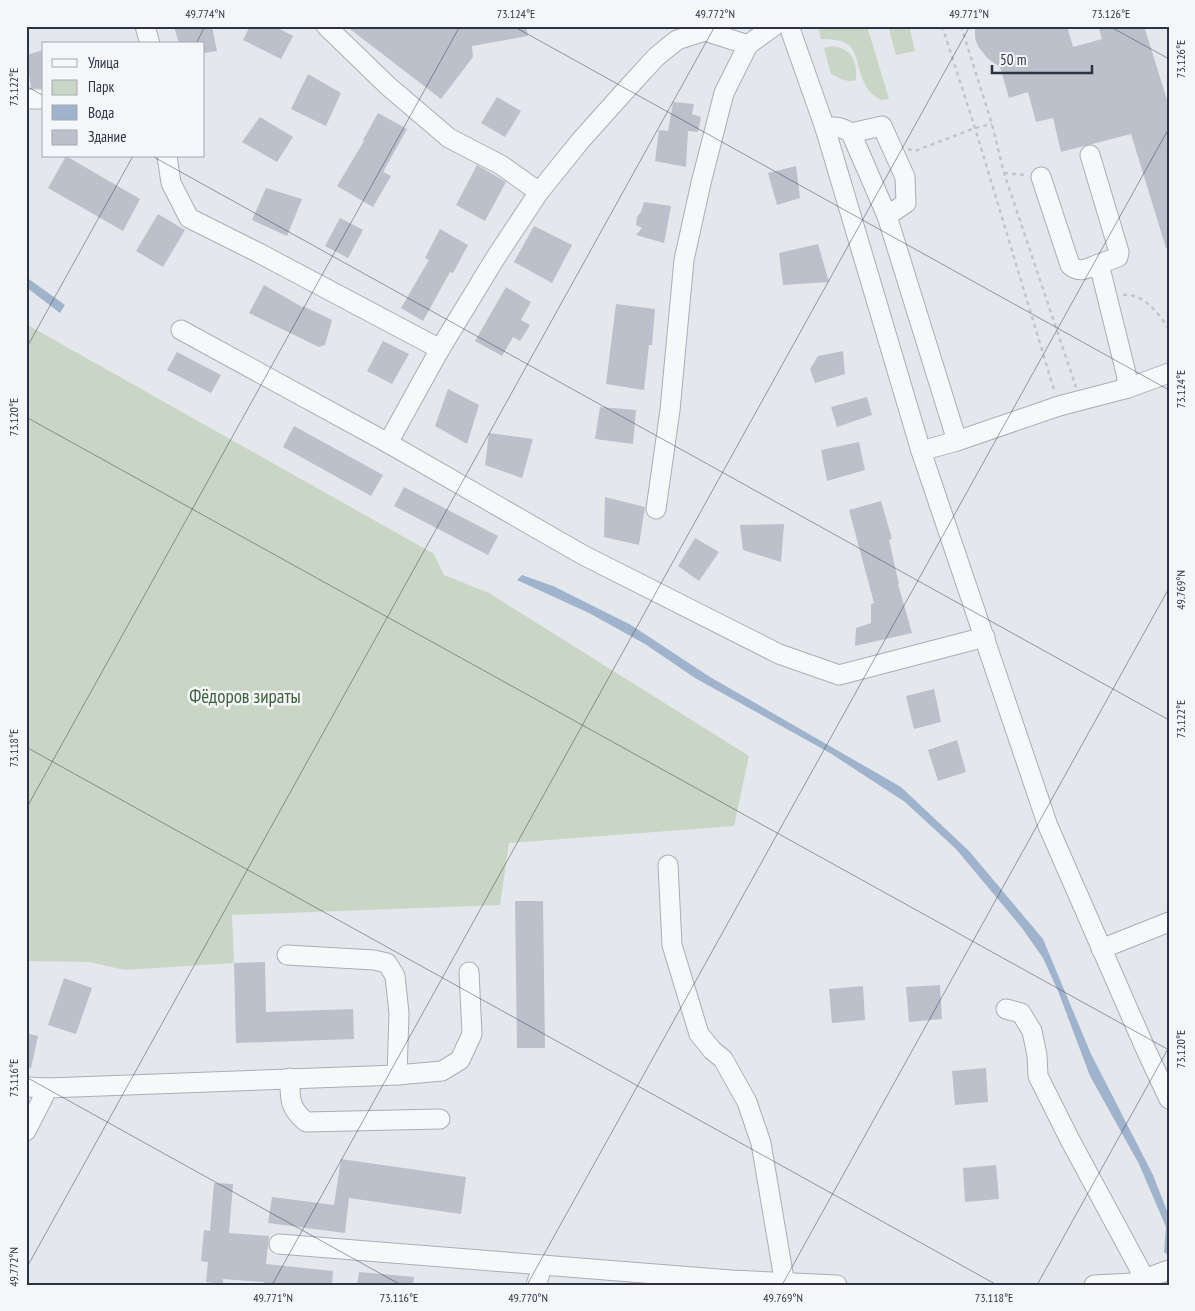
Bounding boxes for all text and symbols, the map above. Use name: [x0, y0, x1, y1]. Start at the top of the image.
text: 49.774°N: [185, 6, 225, 21]
text: 73.124°E: [497, 6, 535, 21]
text: 49.772°N: [695, 6, 735, 21]
text: 49.771°N: [949, 6, 989, 21]
text: 73.126°E: [1092, 6, 1130, 21]
text: 73.126°E: [1173, 40, 1188, 78]
legend: [42, 42, 205, 158]
scale bar: [992, 42, 1092, 74]
text: 50 m: [1000, 50, 1026, 69]
text: Улица: [88, 53, 119, 72]
text: 73.122°E: [6, 68, 21, 106]
text: Парк: [88, 77, 114, 96]
text: Вода: [88, 103, 114, 122]
text: Здание: [88, 127, 126, 146]
text: 73.124°E: [1173, 370, 1188, 408]
text: 73.120°E: [6, 398, 21, 436]
text: 49.769°N: [1173, 570, 1188, 610]
park label: Фёдоров зираты: [189, 684, 301, 708]
text: 73.122°E: [1173, 700, 1188, 738]
text: 73.118°E: [6, 729, 21, 767]
text: 73.120°E: [1173, 1030, 1188, 1068]
text: 73.116°E: [6, 1059, 21, 1097]
text: 49.772°N: [6, 1247, 21, 1287]
text: 49.771°N: [253, 1290, 293, 1305]
text: 73.116°E: [380, 1290, 418, 1305]
text: 49.770°N: [508, 1290, 548, 1305]
text: 49.769°N: [763, 1290, 803, 1305]
text: 73.118°E: [975, 1290, 1013, 1305]

